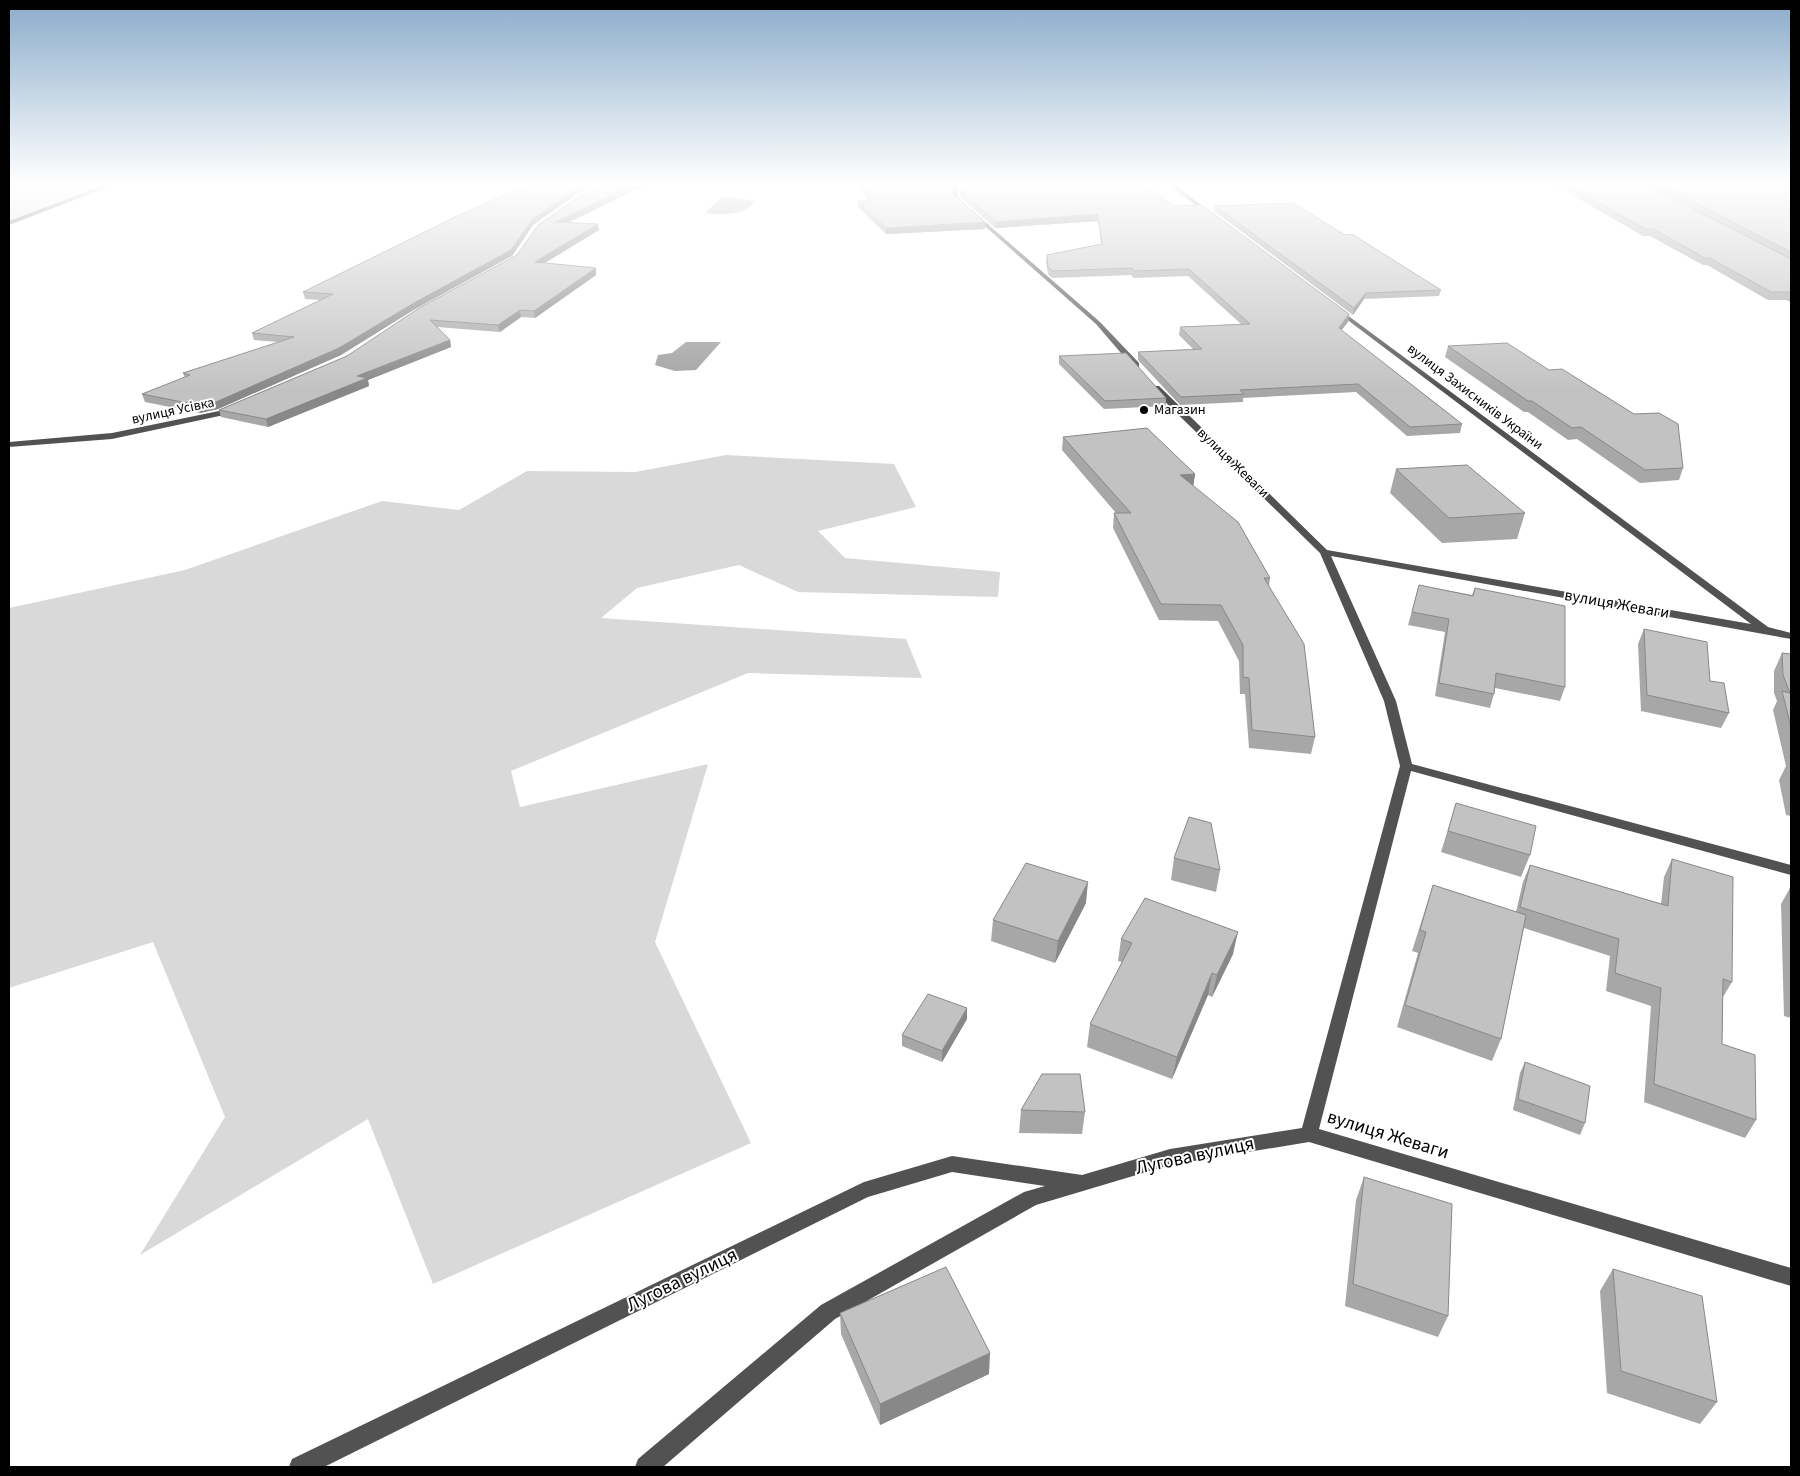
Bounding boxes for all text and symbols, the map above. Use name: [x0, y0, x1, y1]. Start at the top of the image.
street label: вулиця Захисників України: [1403, 339, 1547, 455]
street label: вулиця Усівка: [130, 392, 216, 430]
place label: Магазин: [1154, 400, 1206, 420]
marker: Магазин: [1138, 404, 1150, 416]
street label: вулиця Жеваги: [1193, 424, 1273, 502]
street label: вулиця Жеваги: [1563, 584, 1671, 624]
street label: вулиця Жеваги: [1324, 1104, 1452, 1166]
street label: Лугова вулиця: [1133, 1130, 1257, 1182]
street label: Лугова вулиця: [622, 1241, 742, 1319]

